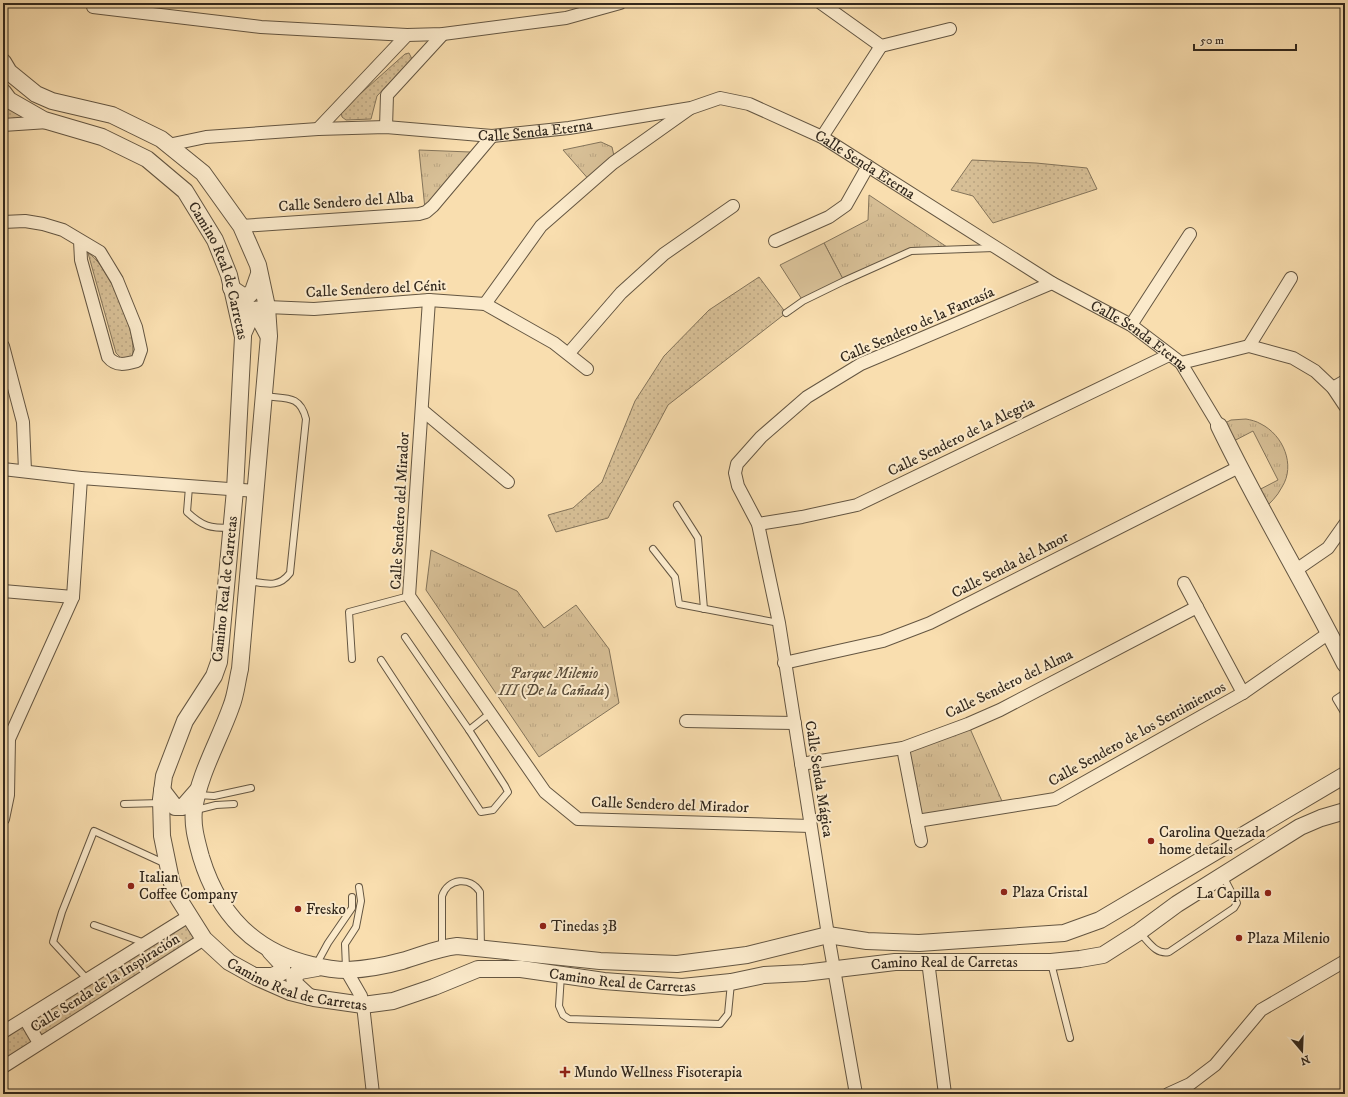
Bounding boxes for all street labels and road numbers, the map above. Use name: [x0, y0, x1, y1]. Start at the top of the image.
street label: Calle Senda Eterna: [477, 115, 595, 146]
street label: Calle Senda Eterna: [812, 126, 919, 204]
street label: Calle Sendero del Alba: [278, 188, 415, 216]
street label: Camino Real de Carretas: [184, 198, 253, 341]
street label: Calle Sendero del Cénit: [305, 276, 447, 302]
street label: Calle Sendero de la Fantasía: [837, 282, 998, 368]
street label: Calle Senda Eterna: [1087, 296, 1194, 375]
street label: Calle Sendero de la Alegria: [885, 393, 1038, 481]
street label: Calle Sendero del Mirador: [386, 431, 414, 590]
street label: Camino Real de Carretas: [208, 515, 242, 663]
street label: Calle Senda del Amor: [948, 527, 1072, 603]
street label: Calle Sendero del Alma: [942, 645, 1076, 723]
street label: Calle Sendero de los Sentimientos: [1045, 677, 1229, 791]
street label: Calle Senda Mágica: [800, 719, 838, 839]
street label: Calle Sendero del Mirador: [591, 793, 750, 817]
street label: Calle Senda de la Inspiración: [27, 929, 183, 1037]
street label: Camino Real de Carretas: [870, 952, 1018, 974]
street label: Camino Real de Carretas: [223, 953, 368, 1015]
street label: Camino Real de Carretas: [548, 964, 696, 997]

